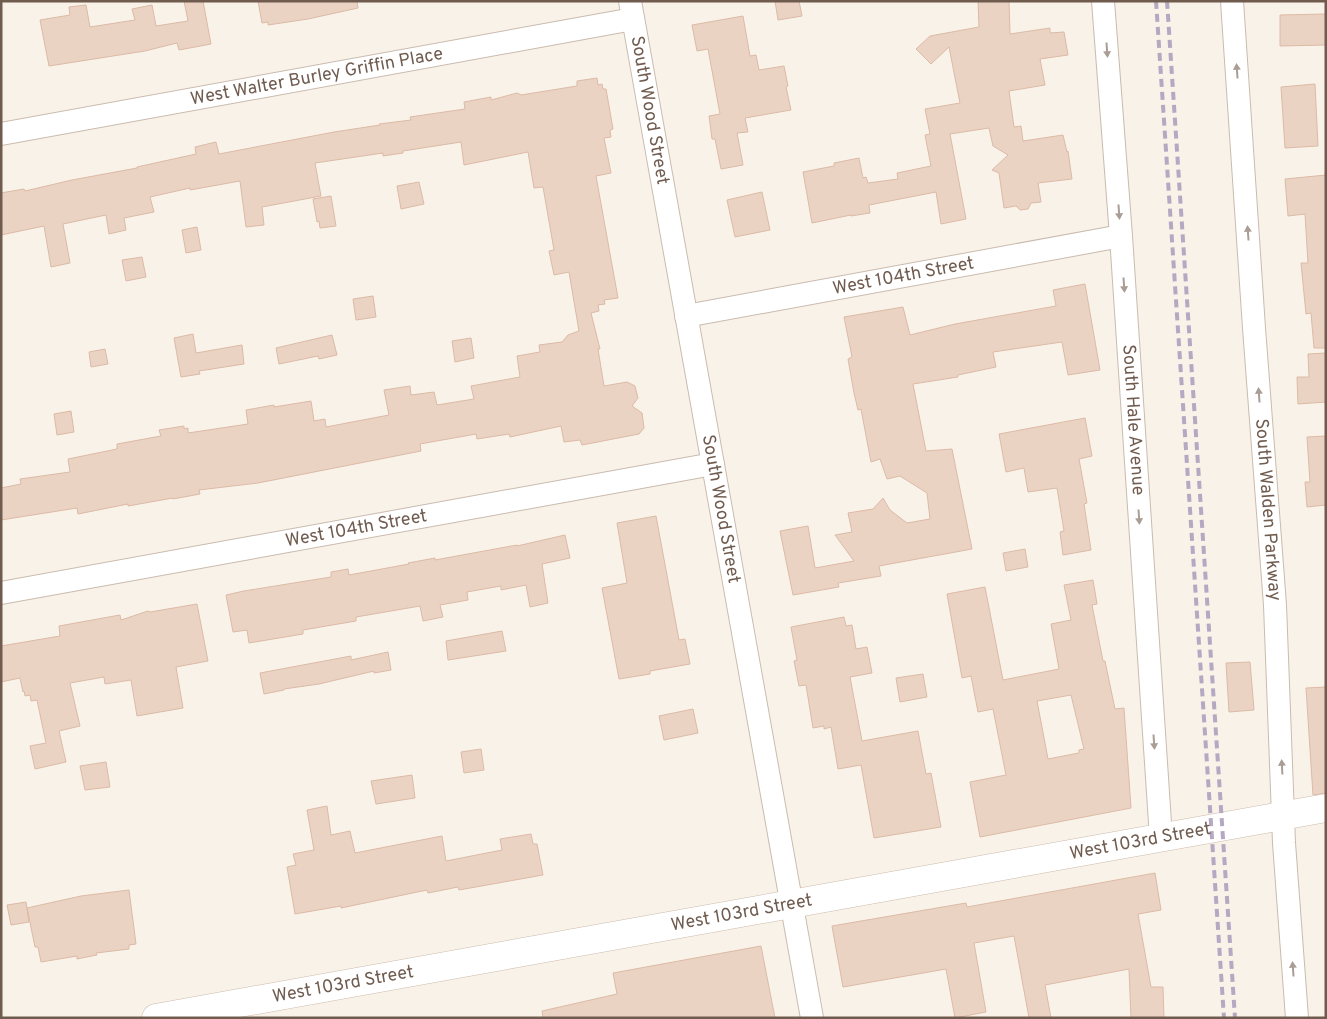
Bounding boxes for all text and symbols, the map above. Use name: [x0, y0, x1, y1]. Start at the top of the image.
street label: South Wood Street: [625, 34, 674, 186]
street label: West Walter Burley Griffin Place: [189, 42, 445, 111]
one-way arrow: [1103, 42, 1111, 58]
one-way arrow: [1233, 63, 1241, 79]
one-way arrow: [1115, 204, 1123, 220]
one-way arrow: [1243, 225, 1251, 241]
street label: West 104th Street: [831, 252, 976, 300]
one-way arrow: [1121, 277, 1129, 293]
street label: South Hale Avenue: [1117, 344, 1150, 496]
one-way arrow: [1255, 387, 1263, 403]
street label: South Walden Parkway: [1249, 418, 1286, 602]
street label: South Wood Street: [696, 433, 745, 585]
street label: West 104th Street: [284, 505, 429, 553]
one-way arrow: [1136, 509, 1144, 525]
one-way arrow: [1151, 734, 1159, 750]
one-way arrow: [1278, 759, 1286, 775]
street label: West 103rd Street: [1068, 817, 1213, 865]
street label: West 103rd Street: [669, 889, 814, 937]
street label: West 103rd Street: [270, 960, 416, 1008]
one-way arrow: [1289, 961, 1297, 977]

